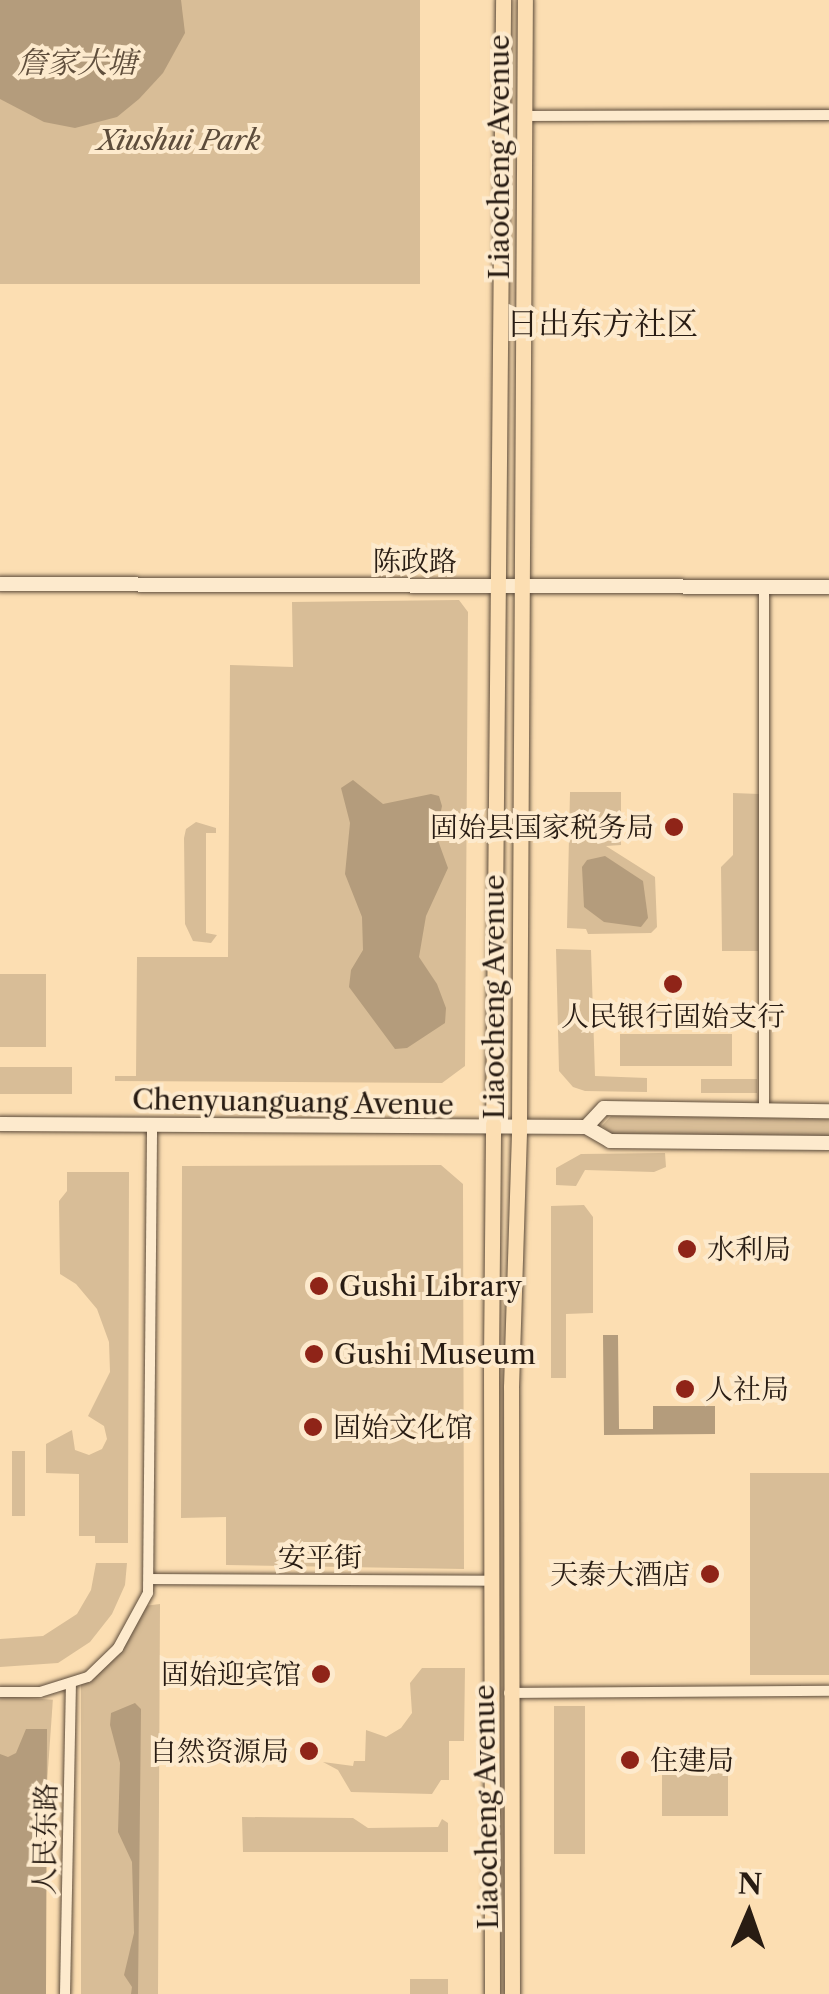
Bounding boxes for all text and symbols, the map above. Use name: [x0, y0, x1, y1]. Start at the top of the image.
street label: Liaocheng Avenue: [482, 34, 516, 280]
water label: 詹家大塘: [17, 45, 137, 81]
park label: Xiushui Park: [97, 123, 261, 157]
district label: 日出东方社区: [506, 305, 698, 343]
street label: 陈政路: [373, 544, 457, 578]
place label: 固始县国家税务局: [430, 810, 654, 844]
marker: 固始县国家税务局: [663, 816, 685, 838]
street label: Liaocheng Avenue: [477, 874, 511, 1120]
marker: 人民银行固始支行: [662, 973, 684, 995]
place label: 人民银行固始支行: [561, 999, 785, 1033]
street label: Chenyuanguang Avenue: [131, 1082, 455, 1122]
place label: 水利局: [707, 1232, 791, 1266]
marker: 水利局: [676, 1238, 698, 1260]
place label: Gushi Library: [339, 1269, 522, 1303]
marker: Gushi Library: [308, 1275, 330, 1297]
place label: Gushi Museum: [334, 1337, 536, 1371]
marker: Gushi Museum: [303, 1343, 325, 1365]
place label: 人社局: [705, 1372, 789, 1406]
marker: 人社局: [674, 1378, 696, 1400]
place label: 固始文化馆: [333, 1410, 473, 1444]
marker: 固始文化馆: [302, 1416, 324, 1438]
street label: 安平街: [278, 1540, 362, 1574]
place label: 天泰大酒店: [550, 1557, 690, 1591]
marker: 天泰大酒店: [699, 1563, 721, 1585]
place label: 固始迎宾馆: [161, 1657, 301, 1691]
marker: 固始迎宾馆: [310, 1663, 332, 1685]
street label: Liaocheng Avenue: [467, 1684, 505, 1930]
place label: 自然资源局: [149, 1734, 289, 1768]
marker: 自然资源局: [298, 1740, 320, 1762]
place label: 住建局: [650, 1743, 734, 1777]
marker: 住建局: [619, 1749, 641, 1771]
street label: 人民东路: [27, 1783, 63, 1895]
north arrow: [699, 1864, 799, 1964]
text: N: [737, 1867, 763, 1901]

